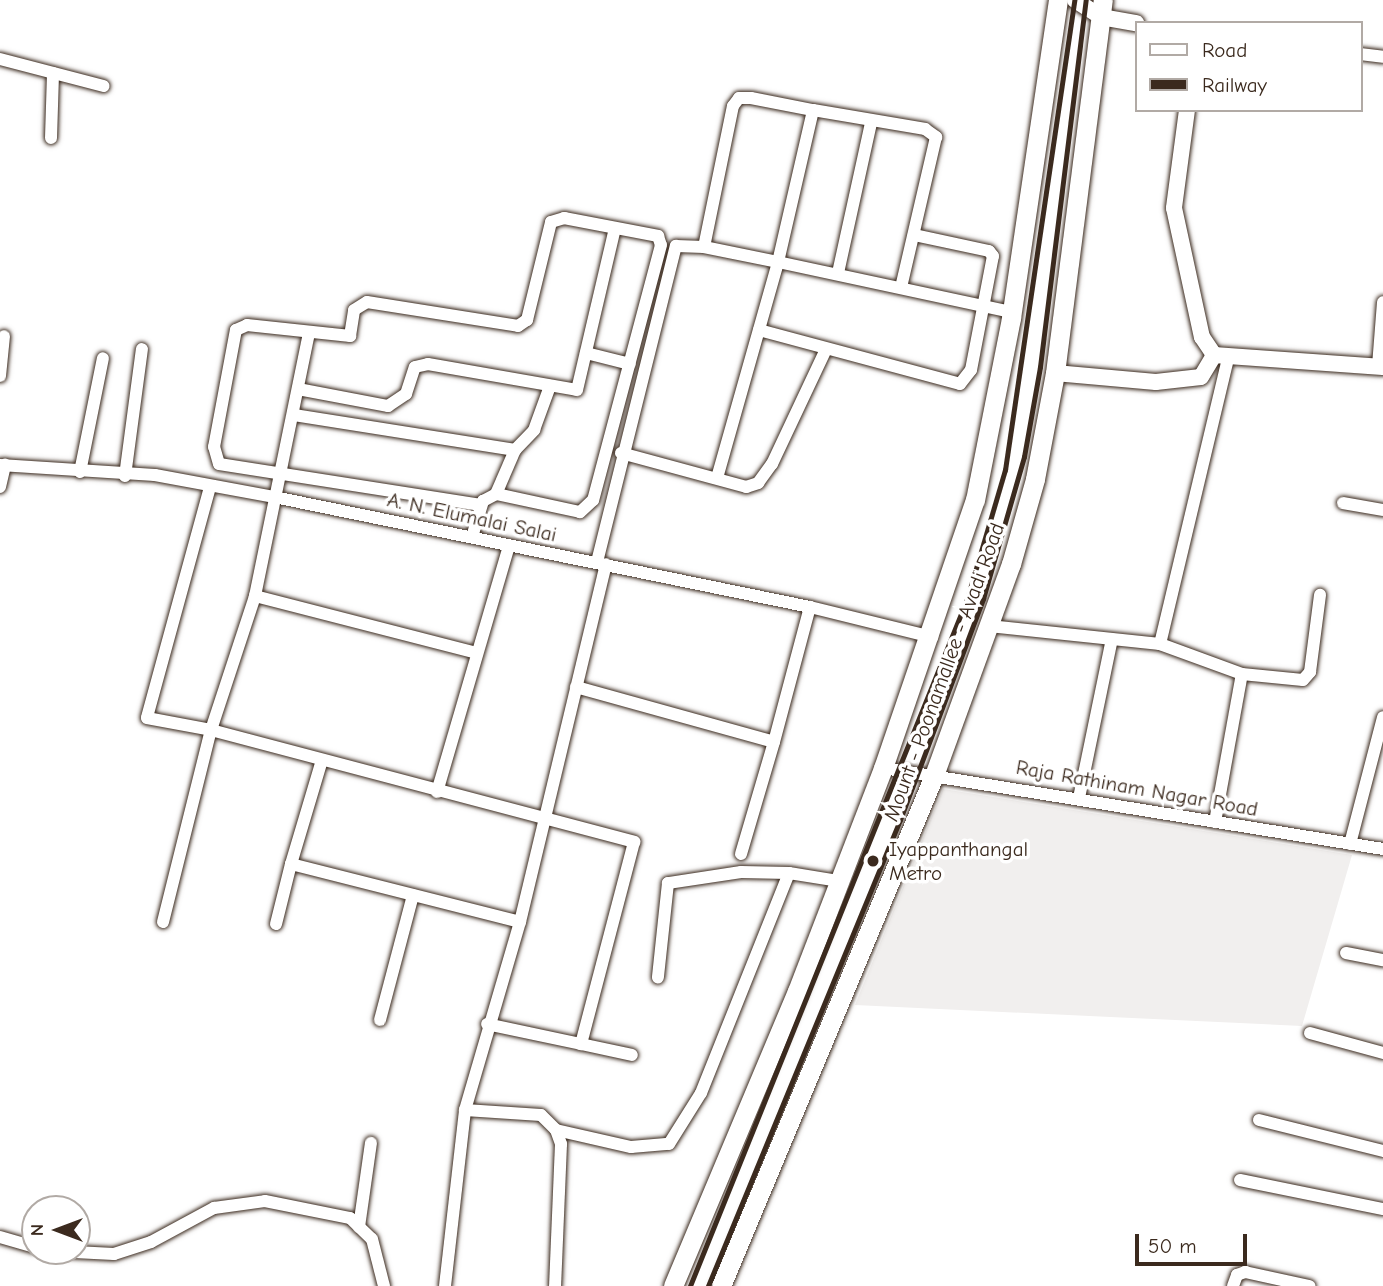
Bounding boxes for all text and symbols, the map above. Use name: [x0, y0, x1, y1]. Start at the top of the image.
legend: [1134, 21, 1362, 112]
text: Road: [1202, 38, 1247, 62]
text: Railway: [1202, 73, 1267, 97]
street label: A. N. Elumalai Salai: [385, 487, 559, 547]
street label: Mount - Poonamallee - Avadi Road: [878, 519, 1010, 825]
street label: Raja Rathinam Nagar Road: [1014, 754, 1260, 822]
place label: Iyappanthangal Metro: [889, 836, 1028, 886]
marker: Iyappanthangal Metro: [863, 851, 883, 871]
north arrow: [21, 1195, 91, 1265]
scale bar: [1138, 1220, 1250, 1264]
text: N: [26, 1224, 48, 1236]
text: 50 m: [1148, 1234, 1197, 1258]

